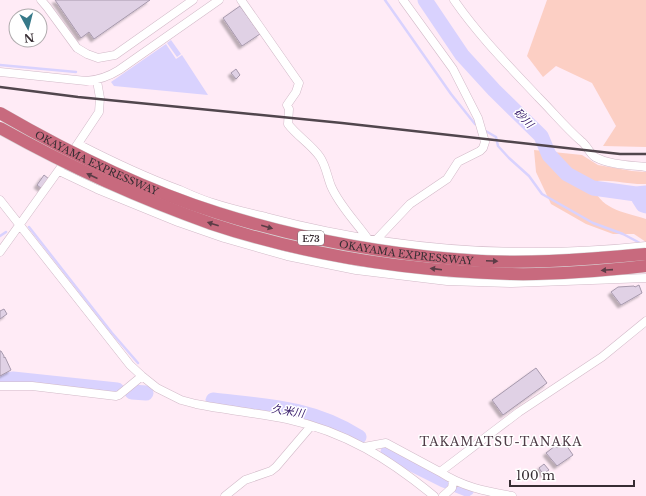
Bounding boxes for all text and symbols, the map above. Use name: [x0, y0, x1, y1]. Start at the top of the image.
north arrow: [8, 8, 48, 48]
text: N: [23, 30, 35, 46]
water label: 砂川: [511, 105, 537, 131]
street label: OKAYAMA EXPRESSWAY: [33, 128, 161, 198]
one-way arrow: [85, 172, 97, 178]
one-way arrow: [206, 220, 218, 226]
one-way arrow: [261, 224, 273, 230]
road number: E73: [298, 231, 324, 245]
street label: OKAYAMA EXPRESSWAY: [338, 237, 474, 267]
one-way arrow: [486, 257, 498, 264]
one-way arrow: [429, 266, 442, 272]
one-way arrow: [601, 267, 613, 274]
water label: 久米川: [271, 402, 306, 421]
district label: TAKAMATSU-TANAKA: [420, 434, 582, 449]
scale bar: [510, 462, 634, 488]
text: 100 m: [516, 468, 555, 483]

